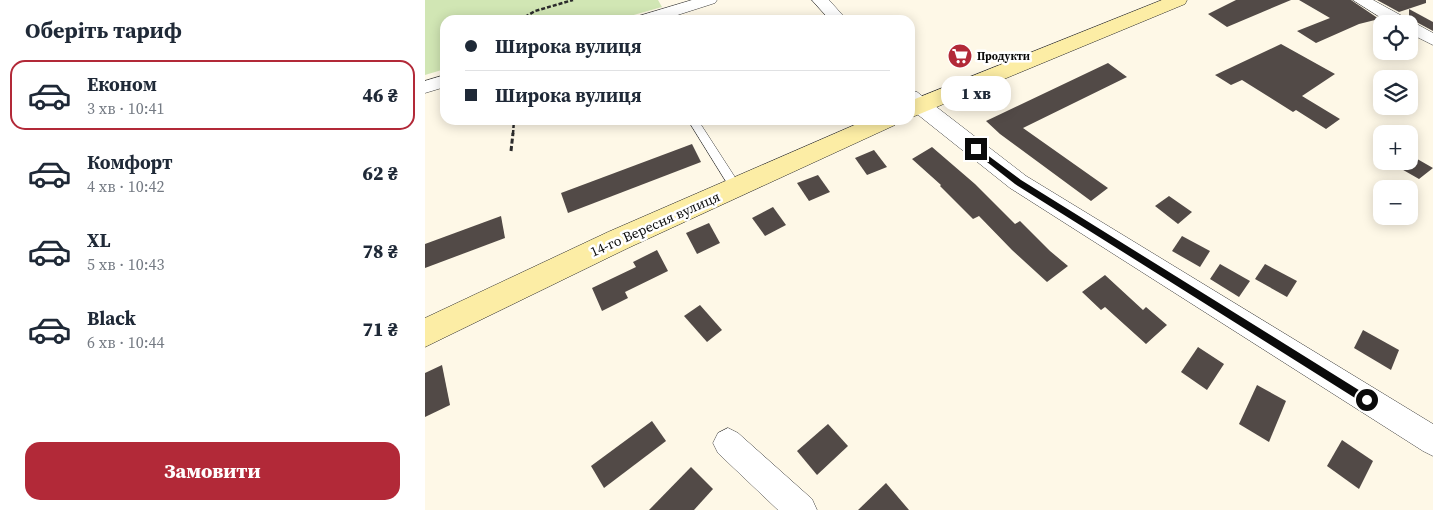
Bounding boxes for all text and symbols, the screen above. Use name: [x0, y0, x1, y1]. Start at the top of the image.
text: Оберіть тариф: [25, 15, 182, 45]
map controls: [1373, 15, 1418, 225]
button: locate: [1373, 15, 1418, 60]
text: Широка вулиця: [495, 33, 642, 59]
supermarket icon: Продукти: [947, 43, 973, 69]
place label: Продукти: [977, 49, 1030, 64]
button: layers: [1373, 70, 1418, 115]
text: Економ: [87, 71, 157, 97]
icon: car: [27, 73, 72, 118]
callout: 1 хв: [941, 76, 1011, 112]
text: 46 ₴: [363, 82, 398, 108]
text: Широка вулиця: [495, 82, 642, 108]
text: 1 хв: [961, 82, 991, 104]
text: 3 хв · 10:41: [87, 97, 164, 119]
button: +: [1373, 125, 1418, 170]
route end: [965, 138, 987, 160]
text: Комфорт: [87, 149, 173, 175]
icon: car: [27, 151, 72, 196]
text: 62 ₴: [363, 160, 398, 186]
text: 4 хв · 10:42: [87, 175, 164, 197]
button: −: [1373, 180, 1418, 225]
street label: 14-го Вересня вулиця: [587, 186, 723, 262]
text: XL: [87, 227, 110, 253]
icon: car: [27, 229, 72, 274]
text: 78 ₴: [363, 238, 398, 264]
text: 5 хв · 10:43: [87, 253, 164, 275]
text: Black: [87, 305, 136, 331]
icon: car: [27, 307, 72, 352]
text: 71 ₴: [363, 316, 398, 342]
text: 6 хв · 10:44: [87, 331, 164, 353]
route start: [1356, 389, 1378, 411]
button: Замовити: [25, 442, 400, 500]

